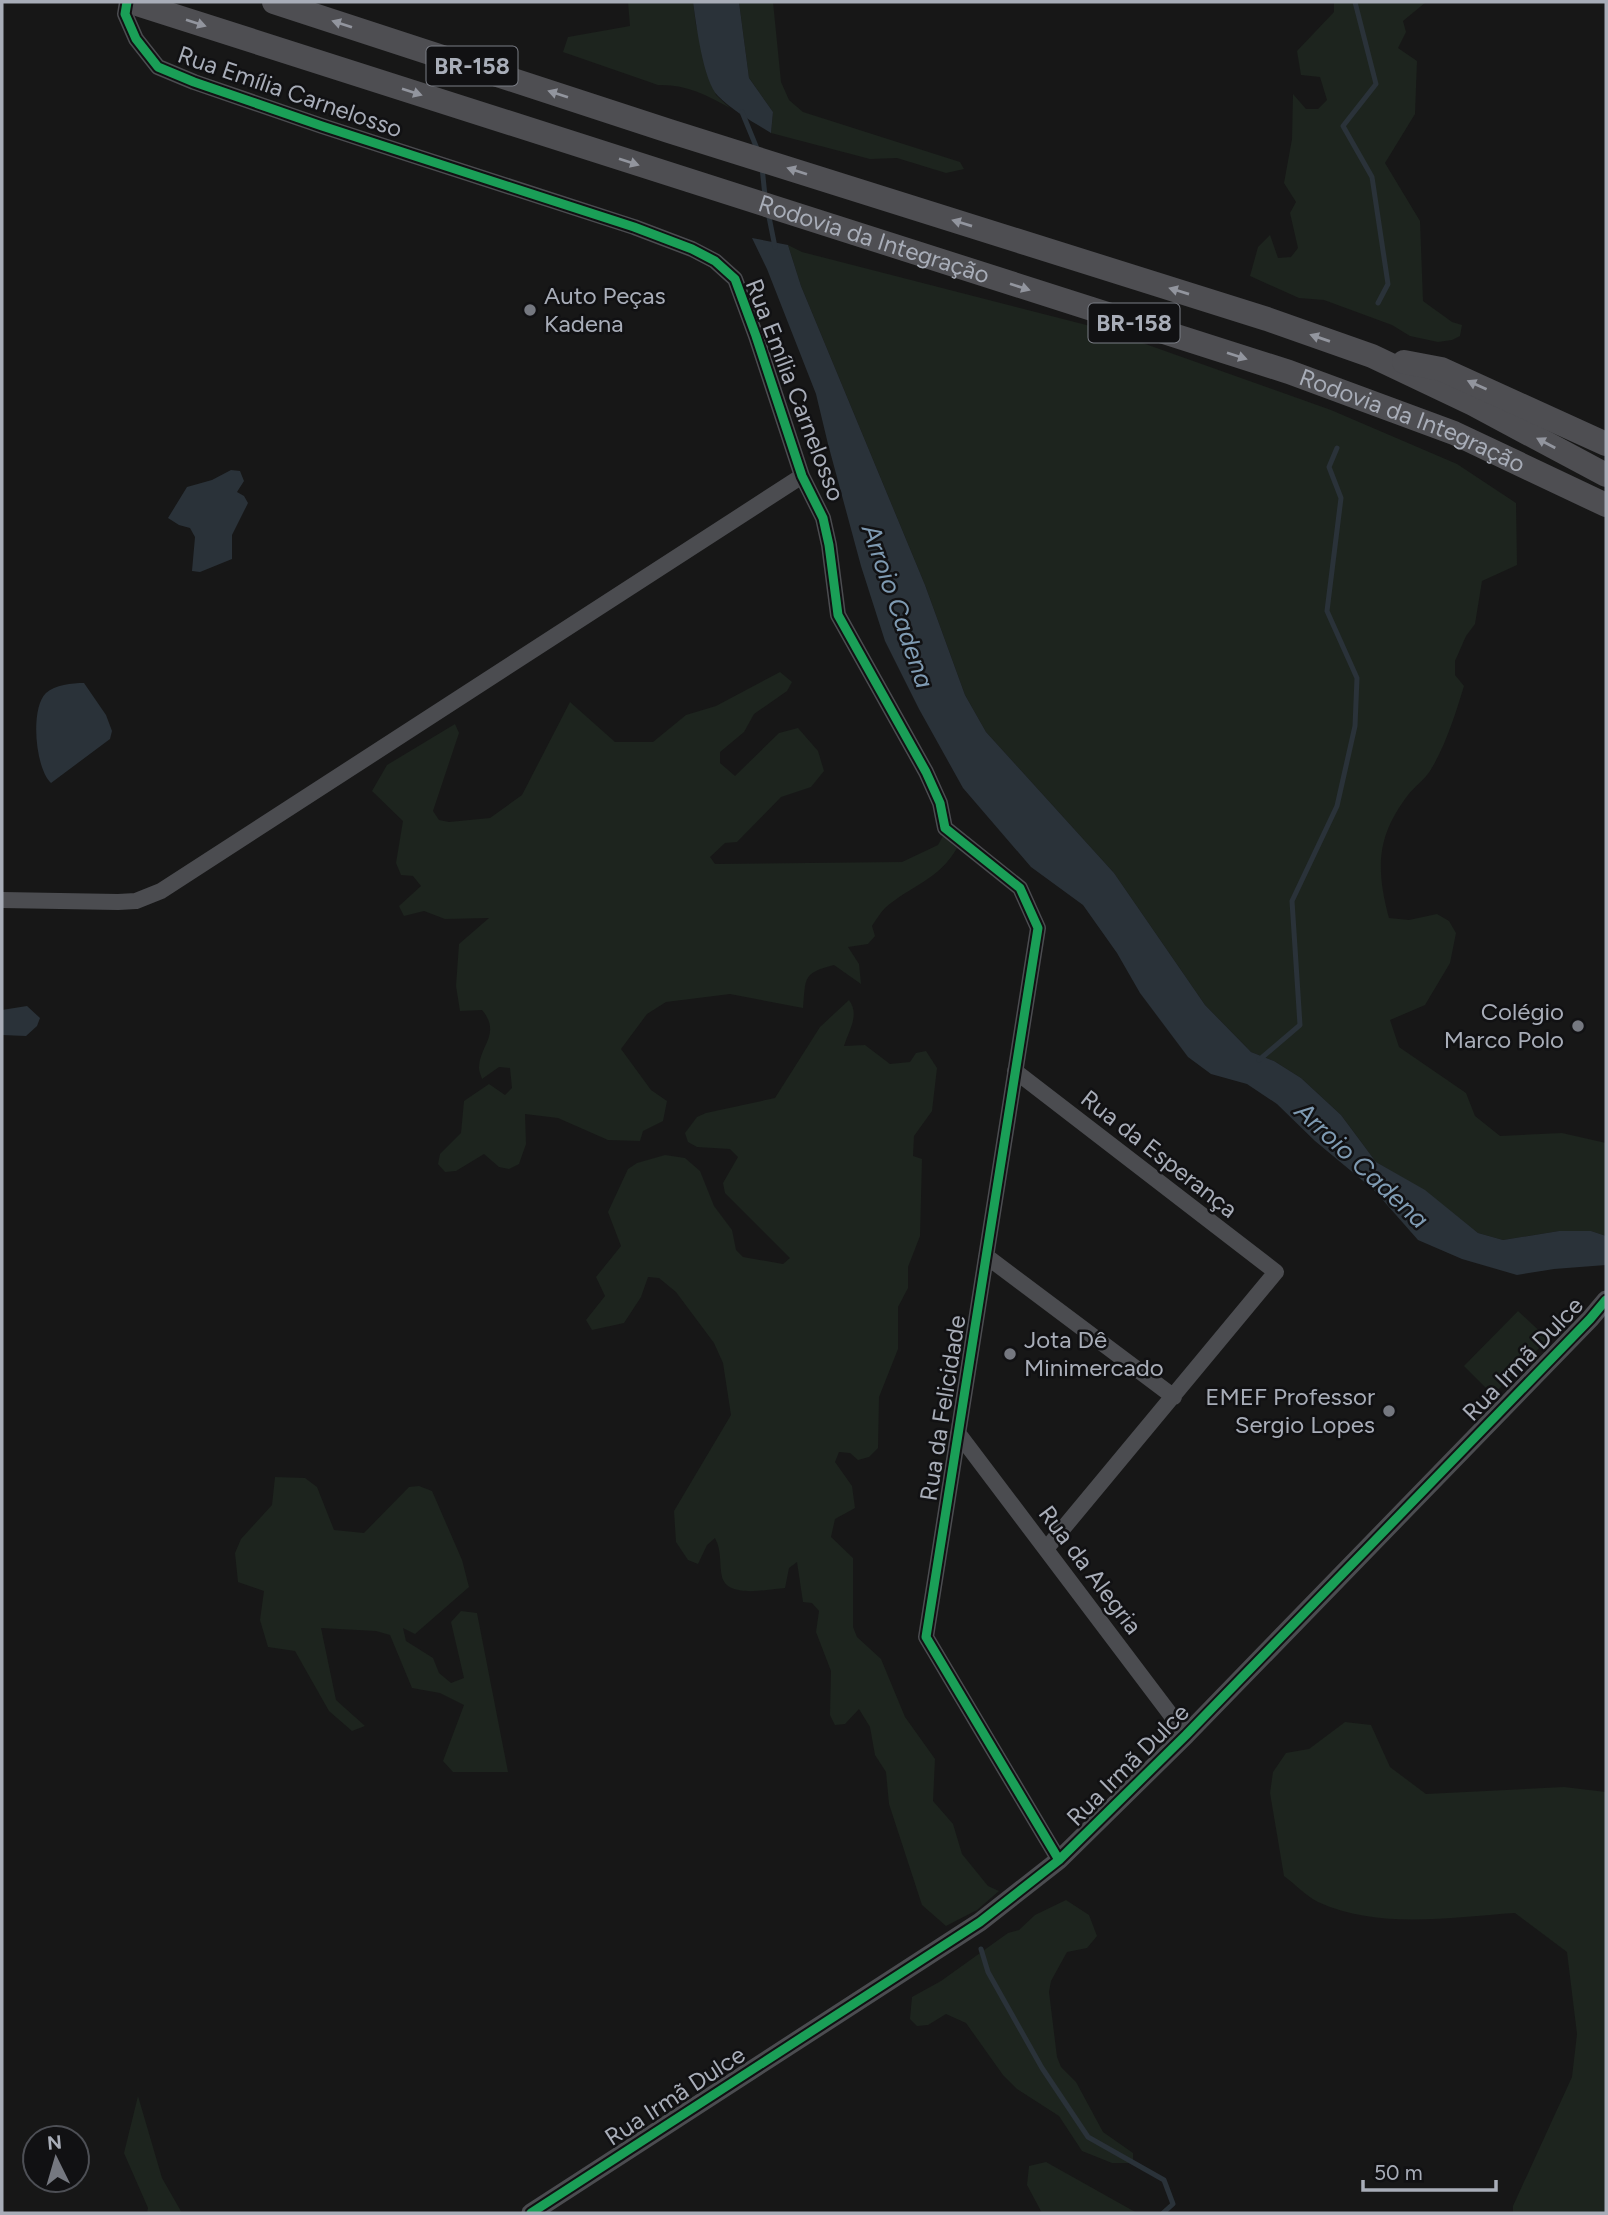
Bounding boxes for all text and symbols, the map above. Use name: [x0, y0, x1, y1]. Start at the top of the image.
one-way arrow: [185, 18, 206, 28]
one-way arrow: [331, 18, 352, 28]
street label: Rua Emília Carnelosso: [174, 39, 406, 144]
road number: BR-158: [426, 46, 518, 86]
one-way arrow: [402, 87, 423, 97]
one-way arrow: [547, 88, 568, 99]
one-way arrow: [618, 157, 639, 168]
one-way arrow: [786, 166, 807, 176]
street label: Rodovia da Integração: [755, 188, 993, 289]
one-way arrow: [951, 218, 972, 228]
street label: Rua Emília Carnelosso: [740, 275, 851, 505]
place label: Auto Peças Kadena: [544, 281, 666, 338]
one-way arrow: [1010, 282, 1031, 293]
one-way arrow: [1168, 286, 1189, 296]
marker: Auto Peças Kadena: [522, 302, 538, 318]
road number: BR-158: [1088, 304, 1180, 342]
one-way arrow: [1309, 332, 1330, 343]
one-way arrow: [1227, 351, 1248, 362]
street label: Rodovia da Integração: [1295, 362, 1530, 479]
one-way arrow: [1467, 379, 1488, 390]
one-way arrow: [1536, 438, 1556, 449]
water label: Arroio Cadena: [855, 519, 941, 692]
place label: Colégio Marco Polo: [1444, 997, 1564, 1054]
marker: Colégio Marco Polo: [1570, 1018, 1586, 1034]
street label: Rua da Esperança: [1075, 1084, 1243, 1224]
water label: Arroio Cadena: [1288, 1094, 1436, 1235]
street label: Rua Irmã Dulce: [1456, 1291, 1589, 1427]
street label: Rua da Felicidade: [914, 1313, 972, 1503]
place label: Jota Dê Minimercado: [1024, 1325, 1164, 1382]
marker: Jota Dê Minimercado: [1002, 1346, 1018, 1362]
place label: EMEF Professor Sergio Lopes: [1205, 1382, 1375, 1439]
marker: EMEF Professor Sergio Lopes: [1381, 1403, 1397, 1419]
street label: Rua da Alegria: [1033, 1500, 1148, 1640]
street label: Rua Irmã Dulce: [1060, 1697, 1195, 1832]
street label: Rua Irmã Dulce: [599, 2040, 750, 2152]
north arrow: [21, 2124, 91, 2194]
text: N: [46, 2130, 63, 2155]
scale bar: [1363, 2148, 1496, 2192]
text: 50 m: [1374, 2160, 1423, 2185]

